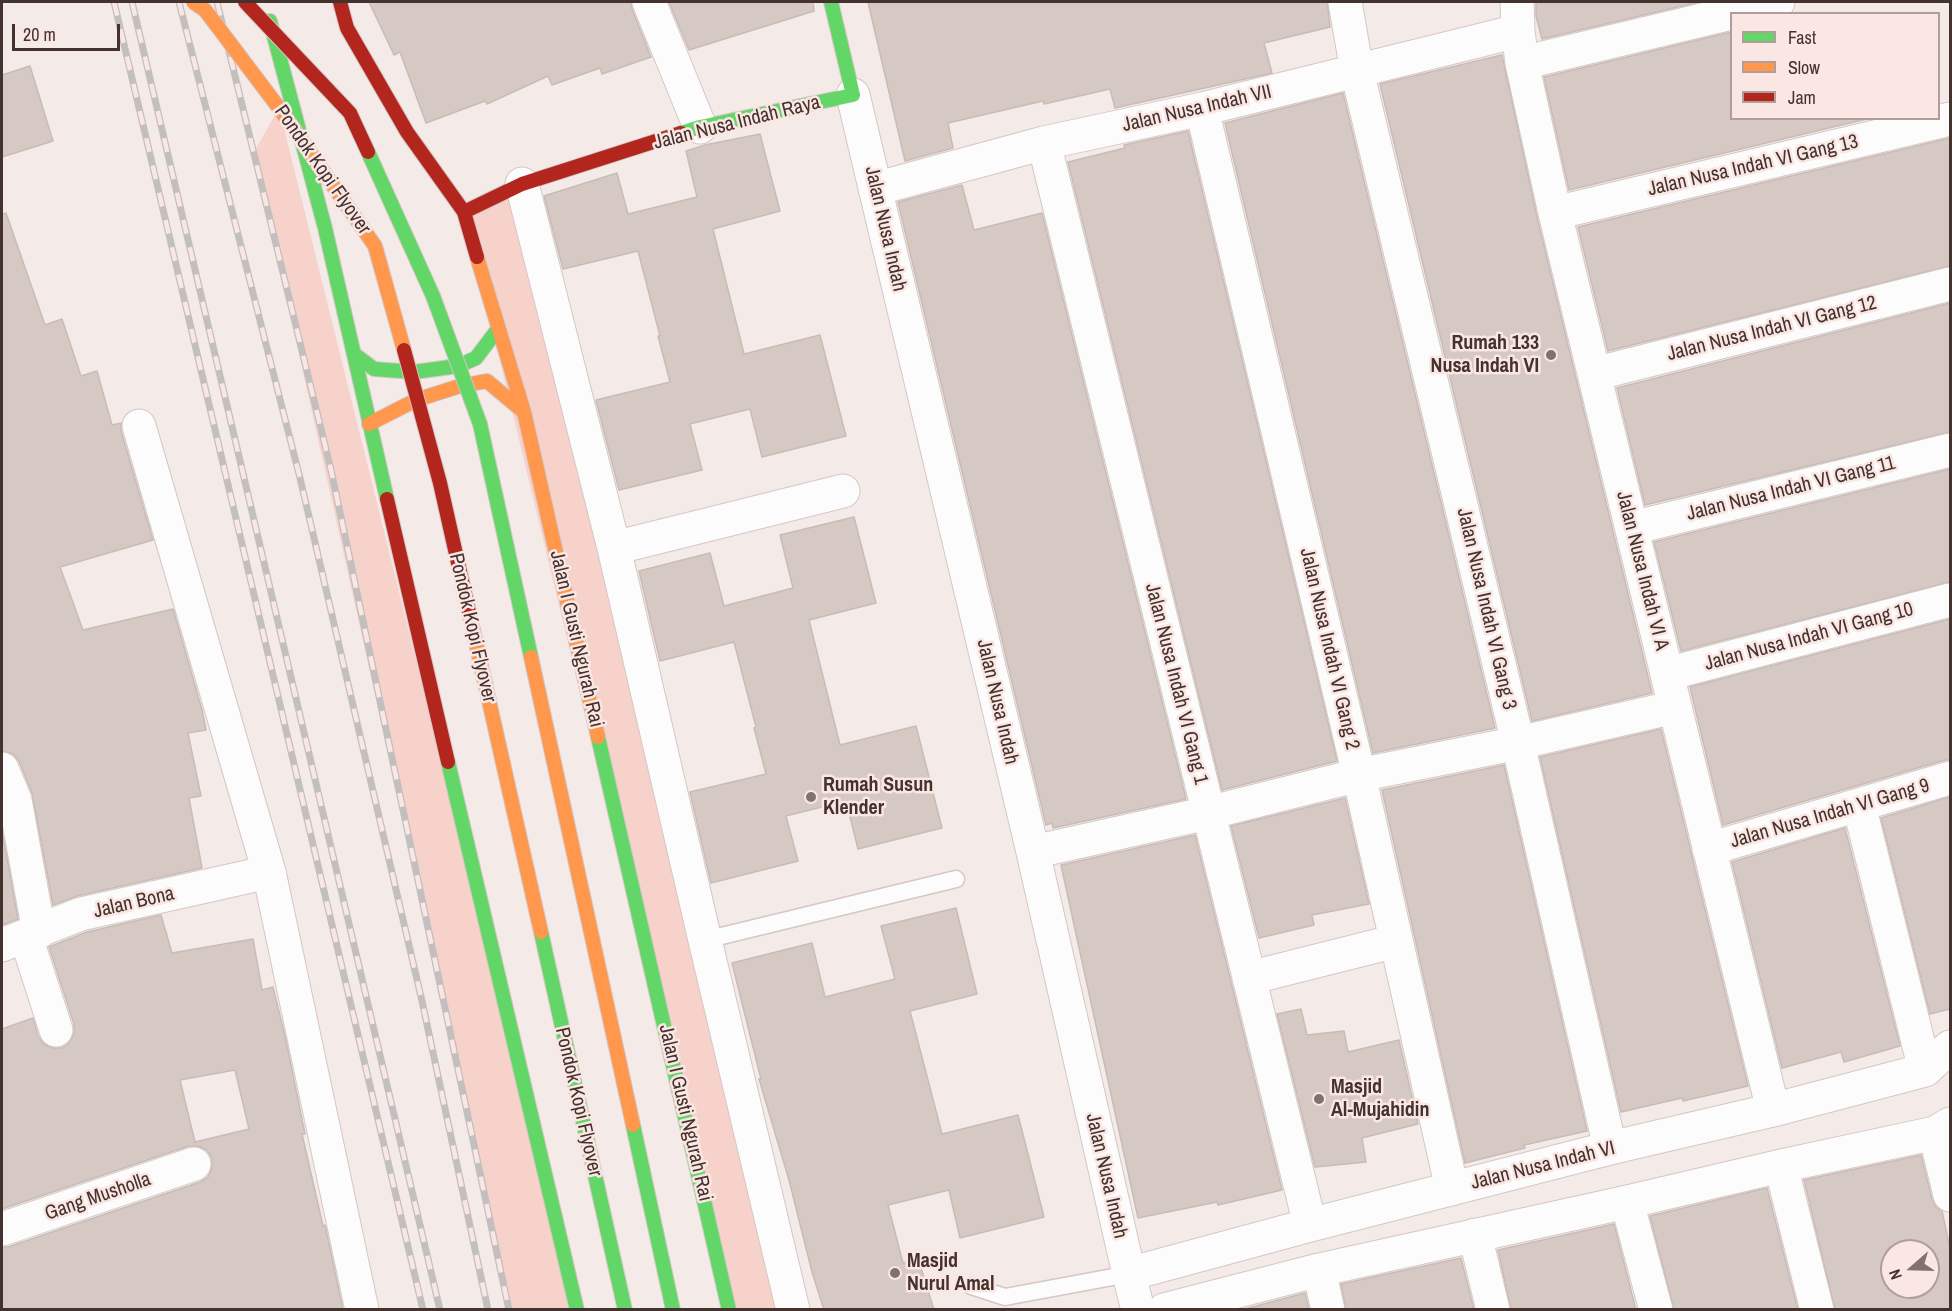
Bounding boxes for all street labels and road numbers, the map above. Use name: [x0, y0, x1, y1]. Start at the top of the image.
street label: Jalan Nusa Indah VII: [1120, 80, 1274, 138]
street label: Jalan Nusa Indah Raya: [651, 91, 823, 155]
street label: Pondok Kopi Flyover: [269, 101, 375, 239]
street label: Jalan Nusa Indah VI Gang 13: [1645, 130, 1861, 202]
street label: Jalan Nusa Indah: [859, 164, 911, 294]
street label: Jalan Nusa Indah VI Gang 12: [1665, 291, 1879, 367]
street label: Jalan Nusa Indah VI Gang 11: [1684, 451, 1898, 527]
street label: Jalan Nusa Indah VI A: [1611, 489, 1673, 653]
street label: Jalan Nusa Indah VI Gang 3: [1451, 506, 1521, 712]
street label: Jalan Nusa Indah VI Gang 2: [1294, 546, 1364, 752]
street label: Jalan I Gusti Ngurah Rai: [544, 548, 608, 730]
street label: Pondok Kopi Flyover: [443, 551, 501, 705]
street label: Jalan Nusa Indah VI Gang 1: [1139, 581, 1213, 787]
street label: Jalan Nusa Indah VI Gang 10: [1702, 598, 1916, 676]
street label: Jalan Nusa Indah: [971, 637, 1023, 767]
street label: Jalan Nusa Indah VI Gang 9: [1728, 774, 1932, 854]
street label: Jalan Bona: [91, 882, 177, 924]
street label: Jalan I Gusti Ngurah Rai: [653, 1022, 717, 1204]
street label: Pondok Kopi Flyover: [549, 1025, 607, 1179]
street label: Jalan Nusa Indah: [1080, 1111, 1132, 1241]
street label: Jalan Nusa Indah VI: [1468, 1136, 1618, 1196]
street label: Gang Musholla: [42, 1168, 154, 1226]

